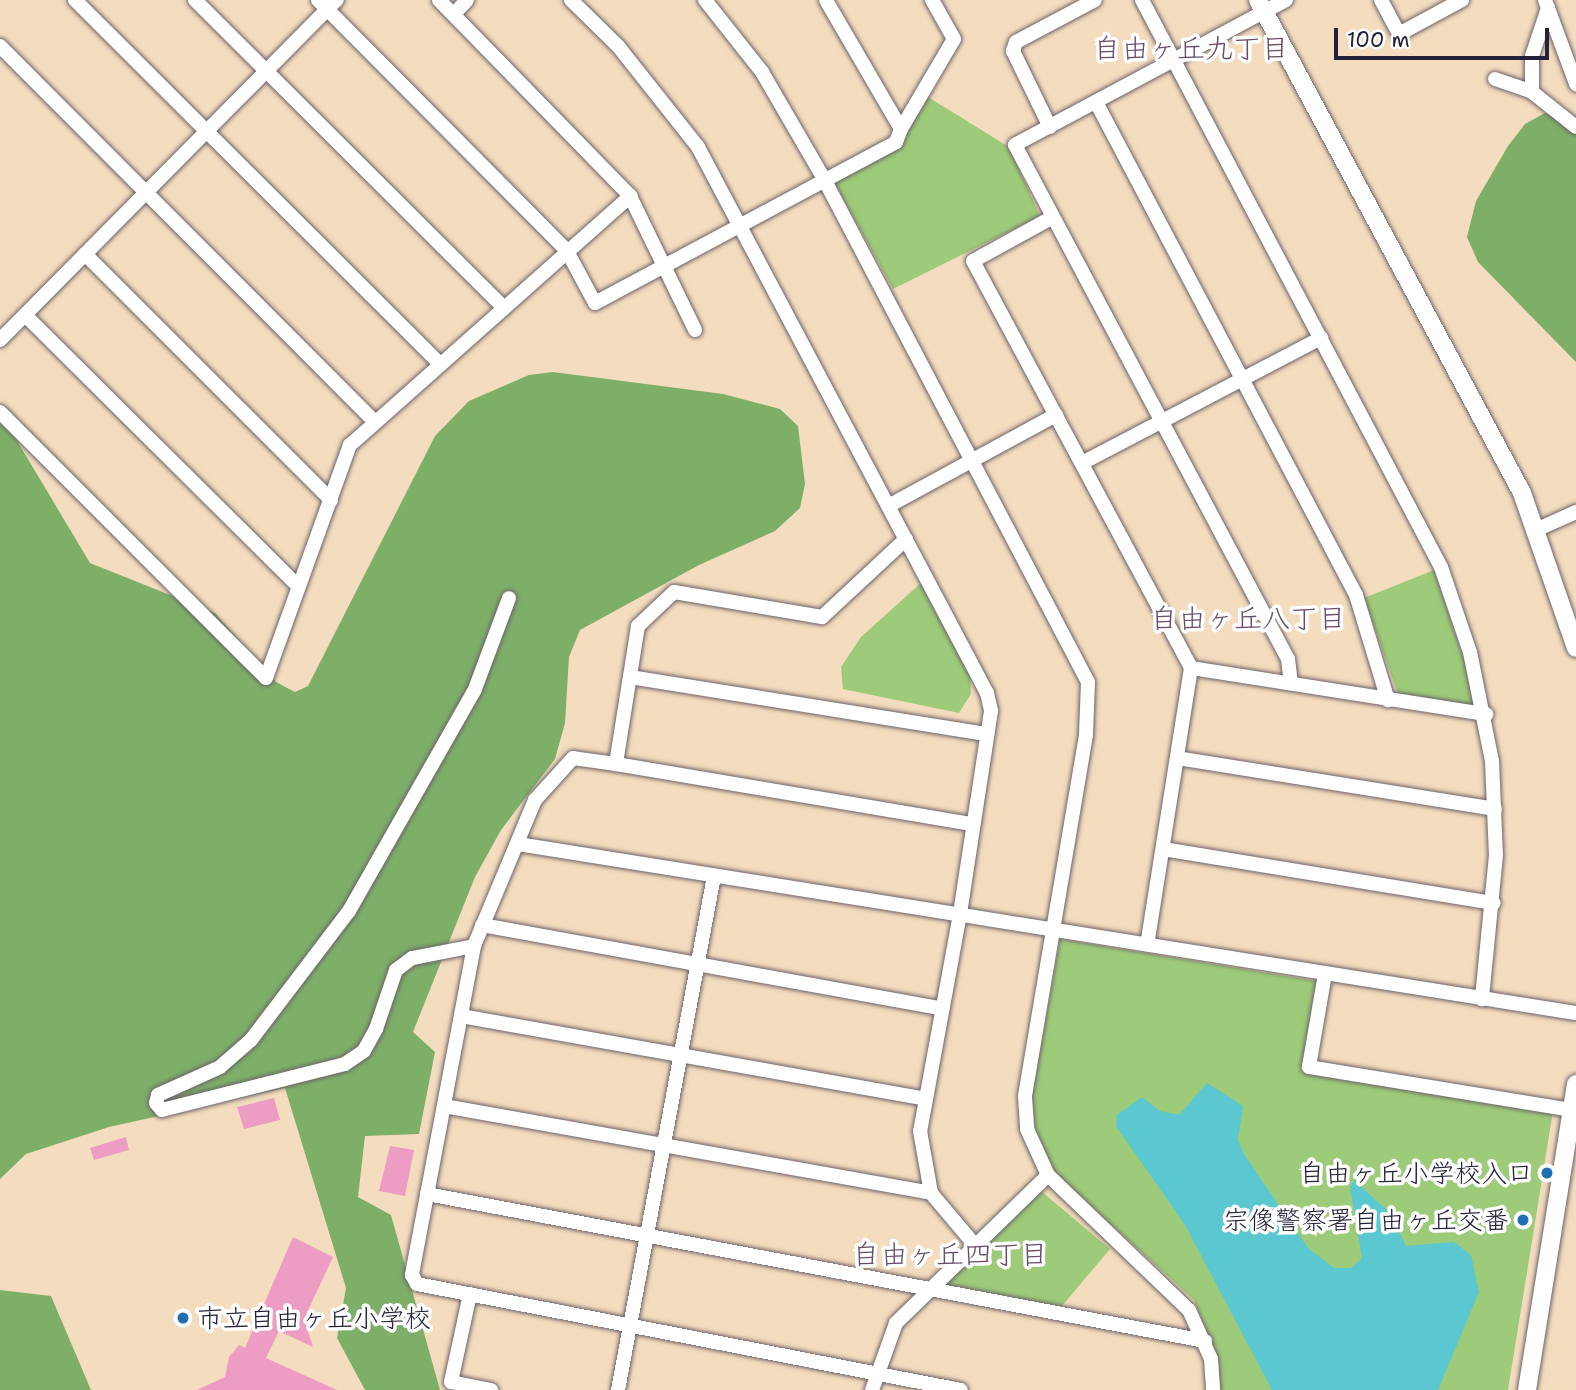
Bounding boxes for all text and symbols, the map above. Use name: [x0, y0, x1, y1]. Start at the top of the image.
scale bar: [1338, 14, 1553, 58]
text: 100 m: [1347, 26, 1410, 54]
district label: 自由ヶ丘九丁目: [1093, 31, 1289, 65]
district label: 自由ヶ丘八丁目: [1150, 601, 1346, 635]
place label: 自由ヶ丘小学校入口: [1299, 1157, 1533, 1189]
marker: 自由ヶ丘小学校入口: [1539, 1165, 1555, 1181]
place label: 宗像警察署自由ヶ丘交番: [1223, 1204, 1509, 1236]
marker: 宗像警察署自由ヶ丘交番: [1515, 1212, 1531, 1228]
district label: 自由ヶ丘四丁目: [852, 1237, 1048, 1271]
place label: 市立自由ヶ丘小学校: [197, 1302, 431, 1334]
marker: 市立自由ヶ丘小学校: [175, 1310, 191, 1326]

